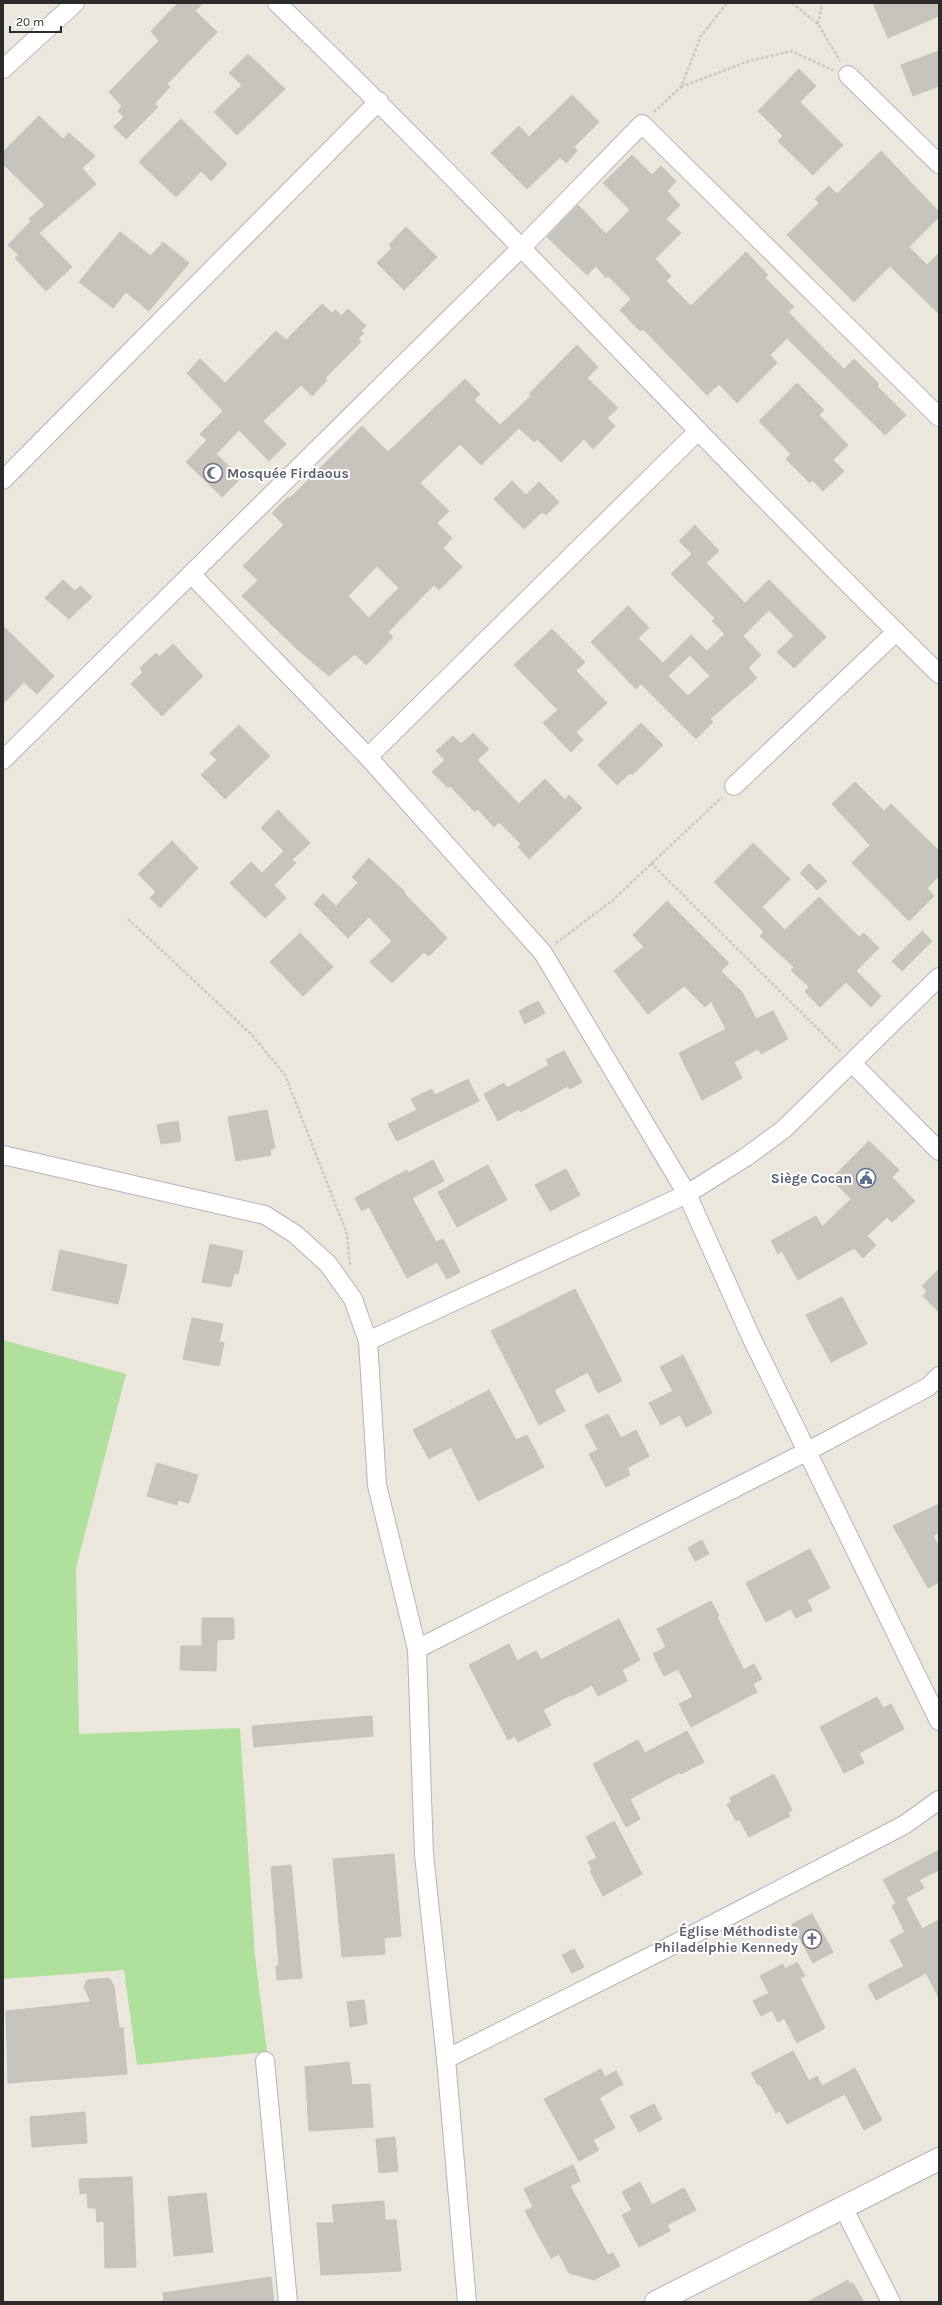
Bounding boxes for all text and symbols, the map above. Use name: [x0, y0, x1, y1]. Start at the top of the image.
scale bar: [10, 8, 61, 34]
text: 20 m: [16, 15, 44, 29]
mosque icon: Mosquée Firdaous: [202, 462, 224, 484]
place label: Mosquée Firdaous: [227, 465, 349, 482]
public building icon: Siège Cocan: [855, 1167, 877, 1189]
place label: Siège Cocan: [771, 1170, 852, 1187]
place label: Église Méthodiste Philadelphie Kennedy: [654, 1922, 798, 1956]
church icon: Église Méthodiste Philadelphie Kennedy: [801, 1928, 823, 1950]

